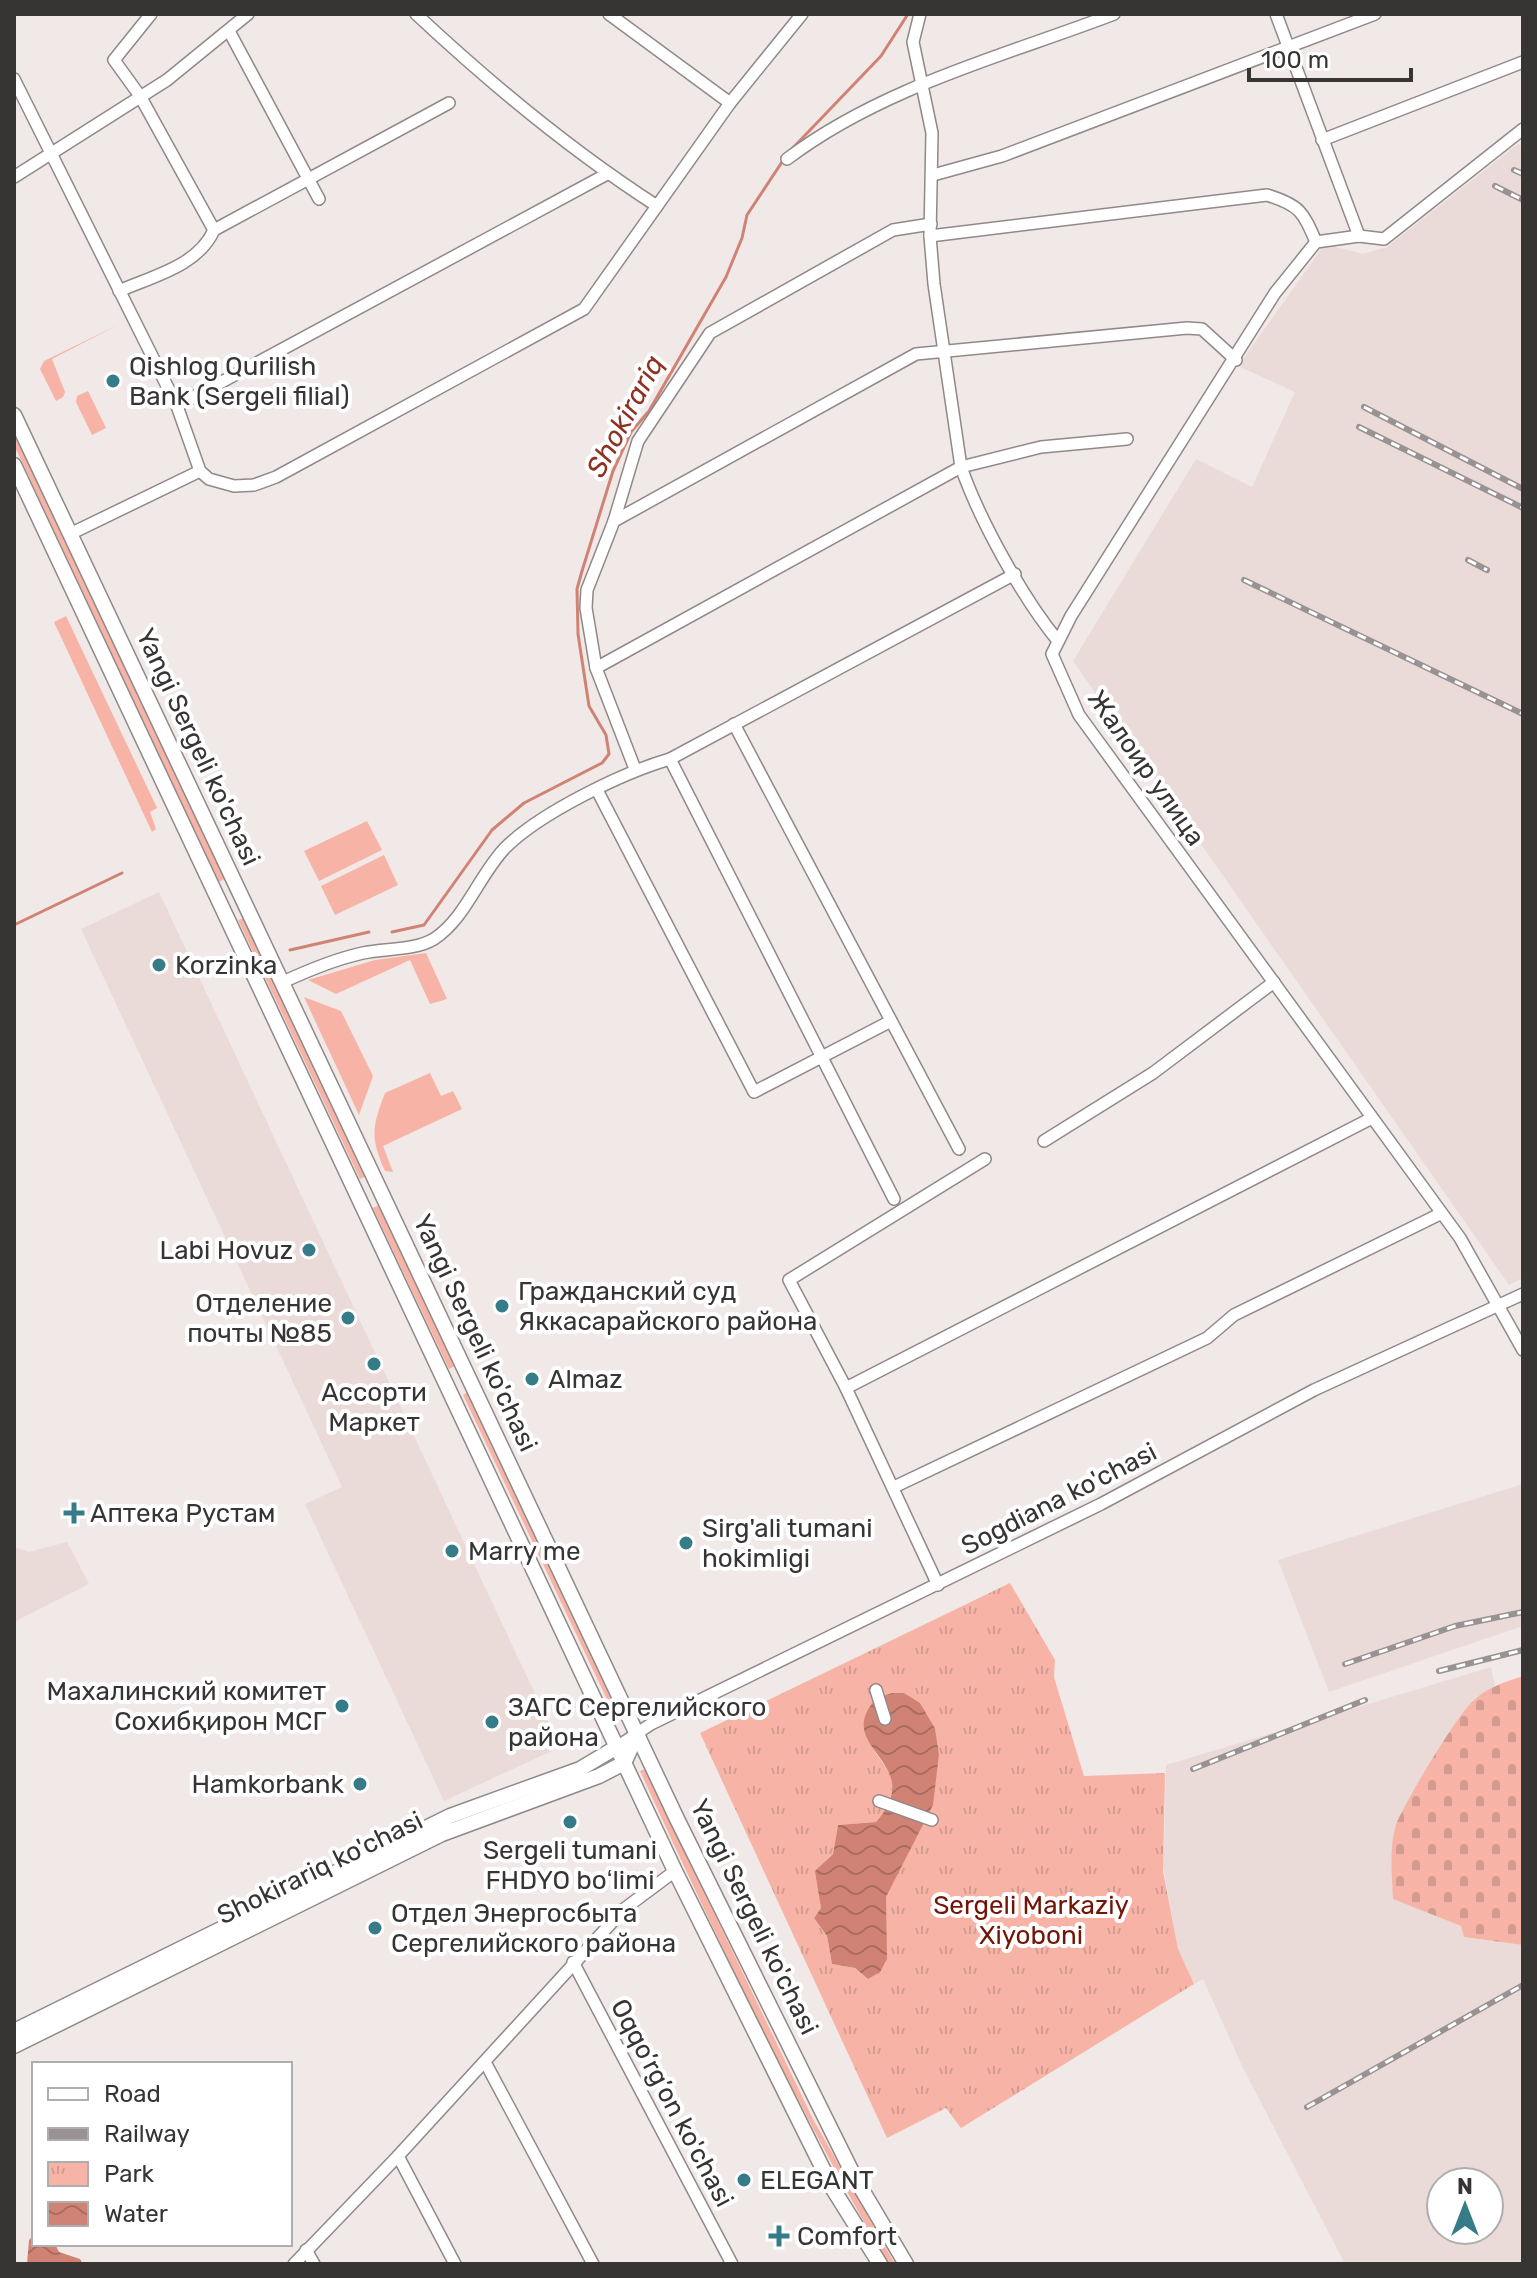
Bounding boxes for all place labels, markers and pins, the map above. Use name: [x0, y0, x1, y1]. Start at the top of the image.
place label: Qishlog Qurilish Bank (Sergeli filial): [129, 351, 350, 412]
marker: Qishlog Qurilish Bank (Sergeli filial): [104, 372, 122, 390]
place label: Korzinka: [175, 950, 277, 981]
marker: Korzinka: [150, 956, 168, 974]
place label: Labi Hovuz: [160, 1235, 293, 1266]
marker: Labi Hovuz: [300, 1241, 318, 1259]
place label: Гражданский суд Яккасарайского района: [518, 1276, 817, 1337]
place label: Отделение почты №85: [187, 1288, 332, 1349]
marker: Гражданский суд Яккасарайского района: [493, 1297, 511, 1315]
marker: Отделение почты №85: [339, 1309, 357, 1327]
marker: Ассорти Маркет: [365, 1355, 383, 1373]
place label: Almaz: [548, 1364, 622, 1395]
marker: Almaz: [523, 1370, 541, 1388]
place label: Ассорти Маркет: [321, 1377, 427, 1438]
place label: Аптека Рустам: [90, 1498, 276, 1529]
marker: Аптека Рустам: [65, 1504, 83, 1522]
place label: Sirg'ali tumani hokimligi: [702, 1513, 872, 1574]
marker: Sirg'ali tumani hokimligi: [677, 1534, 695, 1552]
place label: Marry me: [468, 1536, 580, 1567]
marker: Marry me: [443, 1542, 461, 1560]
place label: Махалинский комитет Сохибқирон МСГ: [47, 1676, 326, 1737]
place label: ЗАГС Сергелийского района: [508, 1692, 766, 1753]
marker: Махалинский комитет Сохибқирон МСГ: [333, 1697, 351, 1715]
marker: ЗАГС Сергелийского района: [483, 1713, 501, 1731]
place label: Hamkorbank: [191, 1769, 345, 1800]
marker: Hamkorbank: [351, 1775, 369, 1793]
marker: Sergeli tumani FHDYO boʻlimi: [561, 1813, 579, 1831]
place label: Sergeli tumani FHDYO boʻlimi: [483, 1835, 657, 1896]
place label: Отдел Энергосбыта Сергелийского района: [391, 1898, 676, 1959]
marker: Отдел Энергосбыта Сергелийского района: [366, 1919, 384, 1937]
place label: ELEGANT: [760, 2165, 874, 2196]
marker: ELEGANT: [735, 2171, 753, 2189]
place label: Comfort: [797, 2221, 897, 2252]
marker: Comfort: [768, 2225, 790, 2247]

